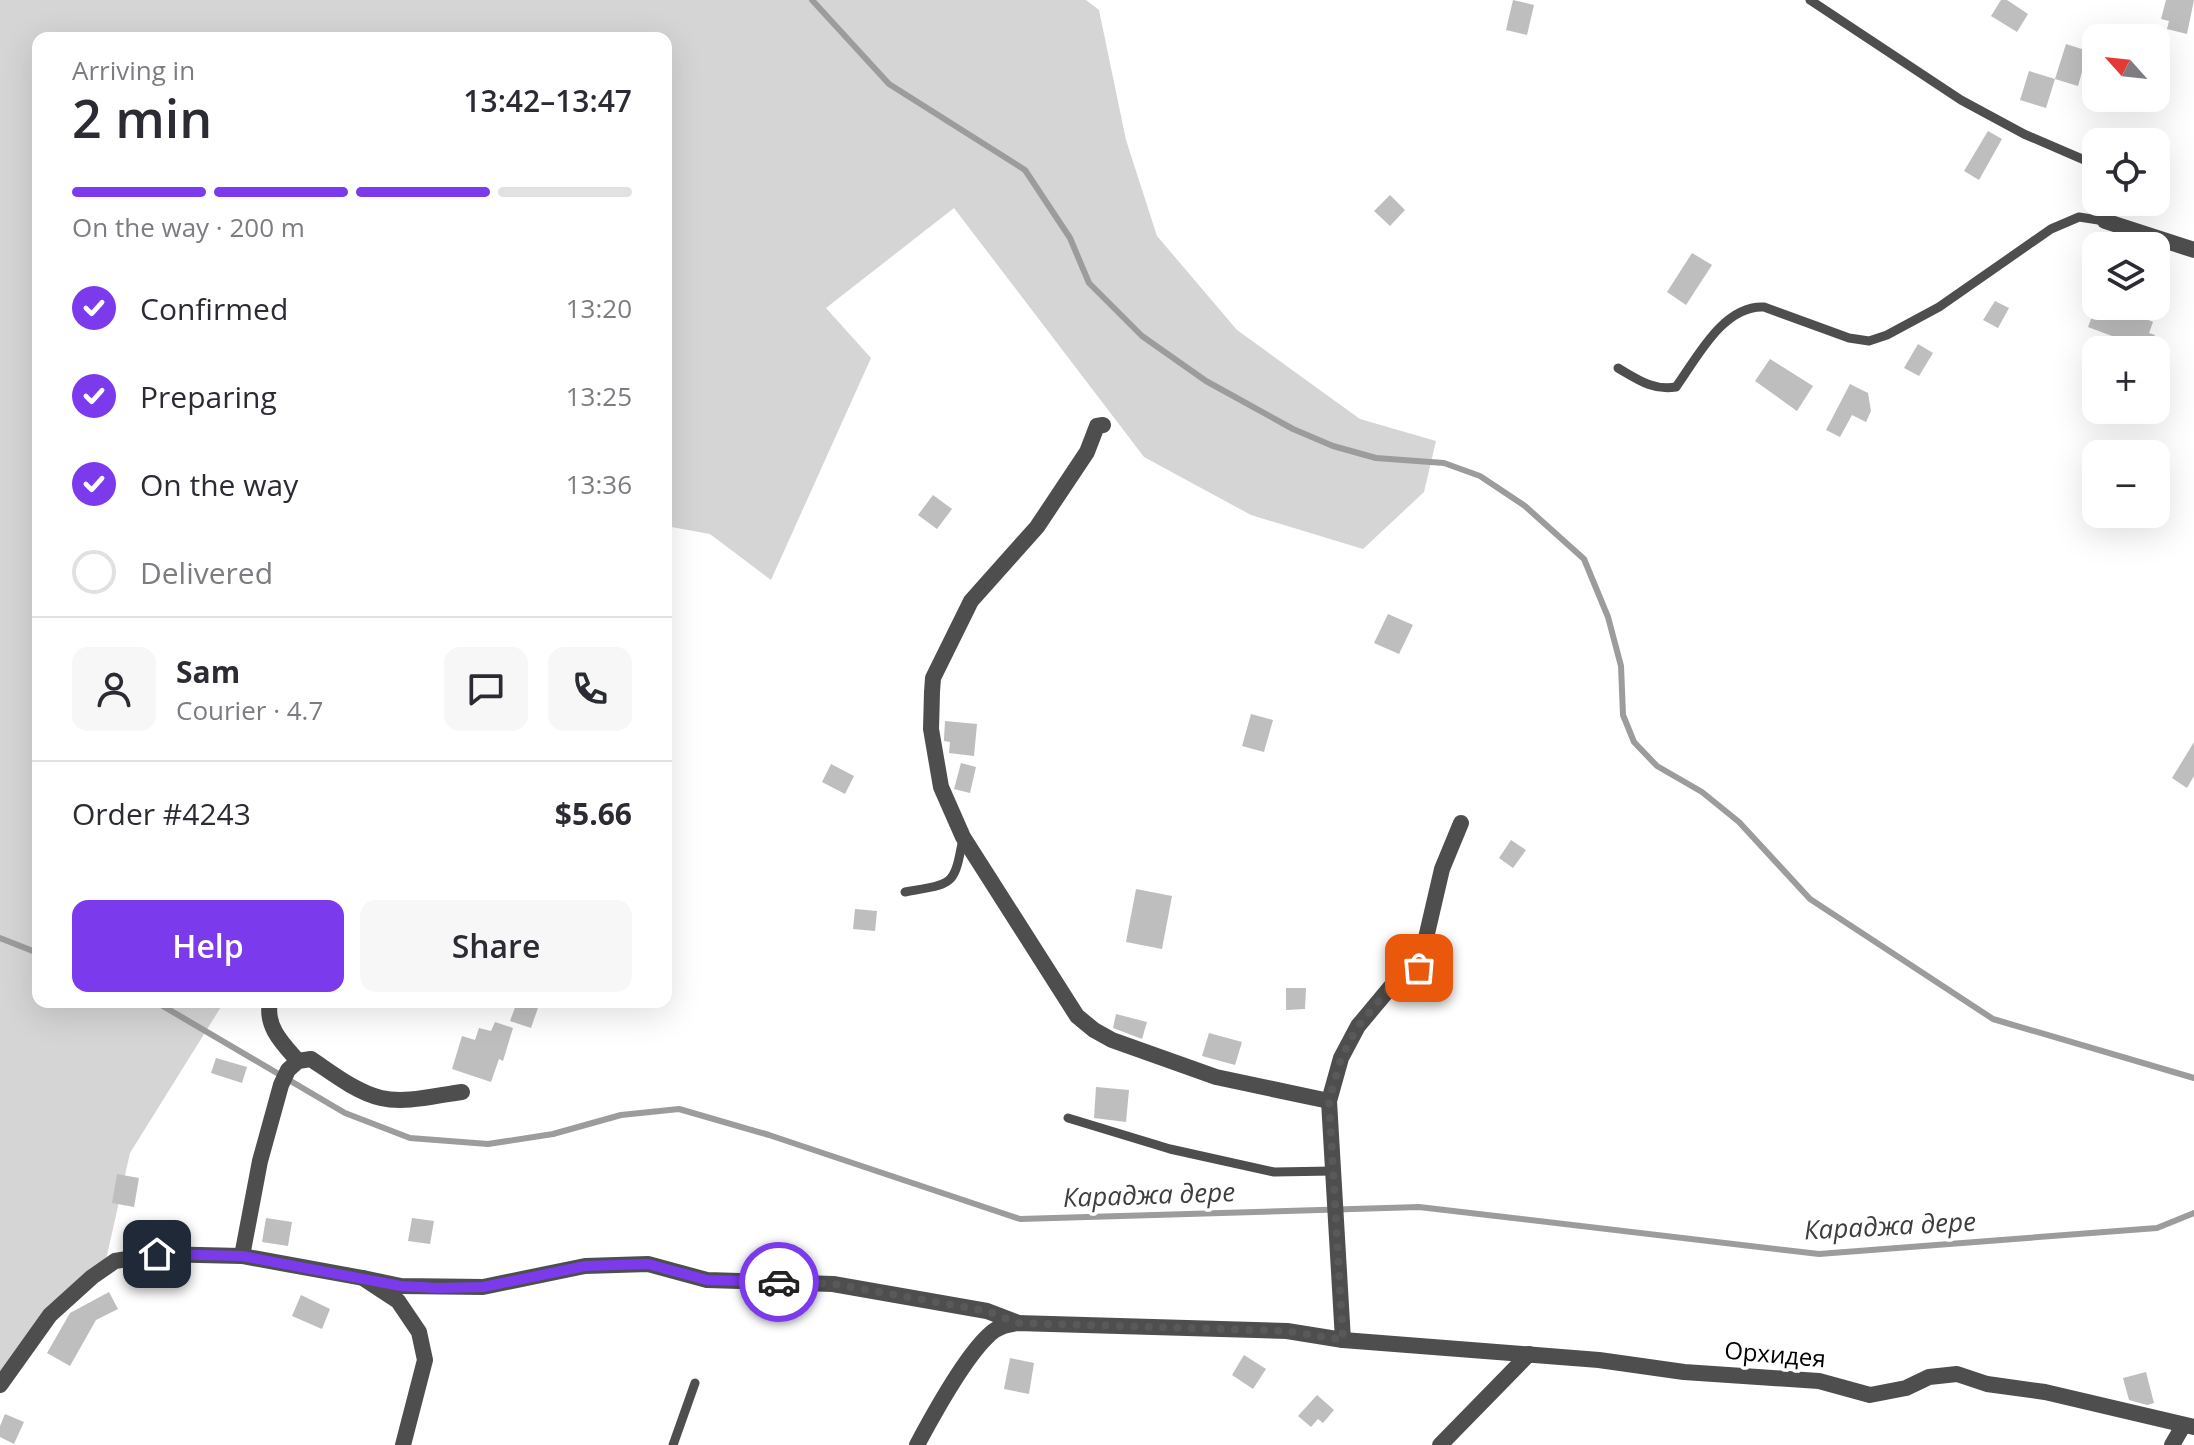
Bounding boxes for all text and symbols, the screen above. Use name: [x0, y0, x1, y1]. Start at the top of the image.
north arrow: [2082, 24, 2170, 112]
map controls: [2082, 24, 2170, 528]
text: Arriving in: [72, 52, 195, 88]
text: 13:42–13:47: [463, 80, 632, 121]
text: 2 min: [72, 82, 212, 153]
button: locate: [2082, 128, 2170, 216]
text: On the way · 200 m: [72, 209, 305, 245]
button: layers: [2082, 232, 2170, 320]
icon: check: [72, 286, 116, 330]
text: Confirmed: [140, 288, 288, 329]
text: 13:20: [566, 290, 632, 326]
button: +: [2082, 336, 2170, 424]
icon: check: [72, 374, 116, 418]
text: Preparing: [140, 376, 277, 417]
text: 13:25: [566, 378, 632, 414]
button: −: [2082, 440, 2170, 528]
icon: check: [72, 462, 116, 506]
text: On the way: [140, 464, 298, 505]
text: 13:36: [566, 466, 632, 502]
text: Delivered: [140, 552, 273, 593]
button: person: [72, 647, 156, 731]
button: chat: [444, 647, 528, 731]
button: phone: [548, 647, 632, 731]
text: Sam: [176, 651, 240, 692]
text: Courier · 4.7: [176, 692, 323, 728]
text: Order #4243: [72, 793, 251, 834]
text: $5.66: [555, 793, 632, 834]
button: Help: [72, 900, 344, 992]
button: Share: [360, 900, 632, 992]
pin: [1385, 934, 1453, 1002]
icon: bag: [1397, 946, 1441, 990]
water label: Караджа дере: [1062, 1173, 1236, 1215]
water label: Караджа дере: [1803, 1203, 1977, 1247]
pin: [123, 1220, 191, 1288]
icon: home: [135, 1232, 179, 1276]
courier: [739, 1242, 819, 1322]
icon: car: [757, 1260, 801, 1304]
street label: Орхидея: [1723, 1333, 1827, 1374]

